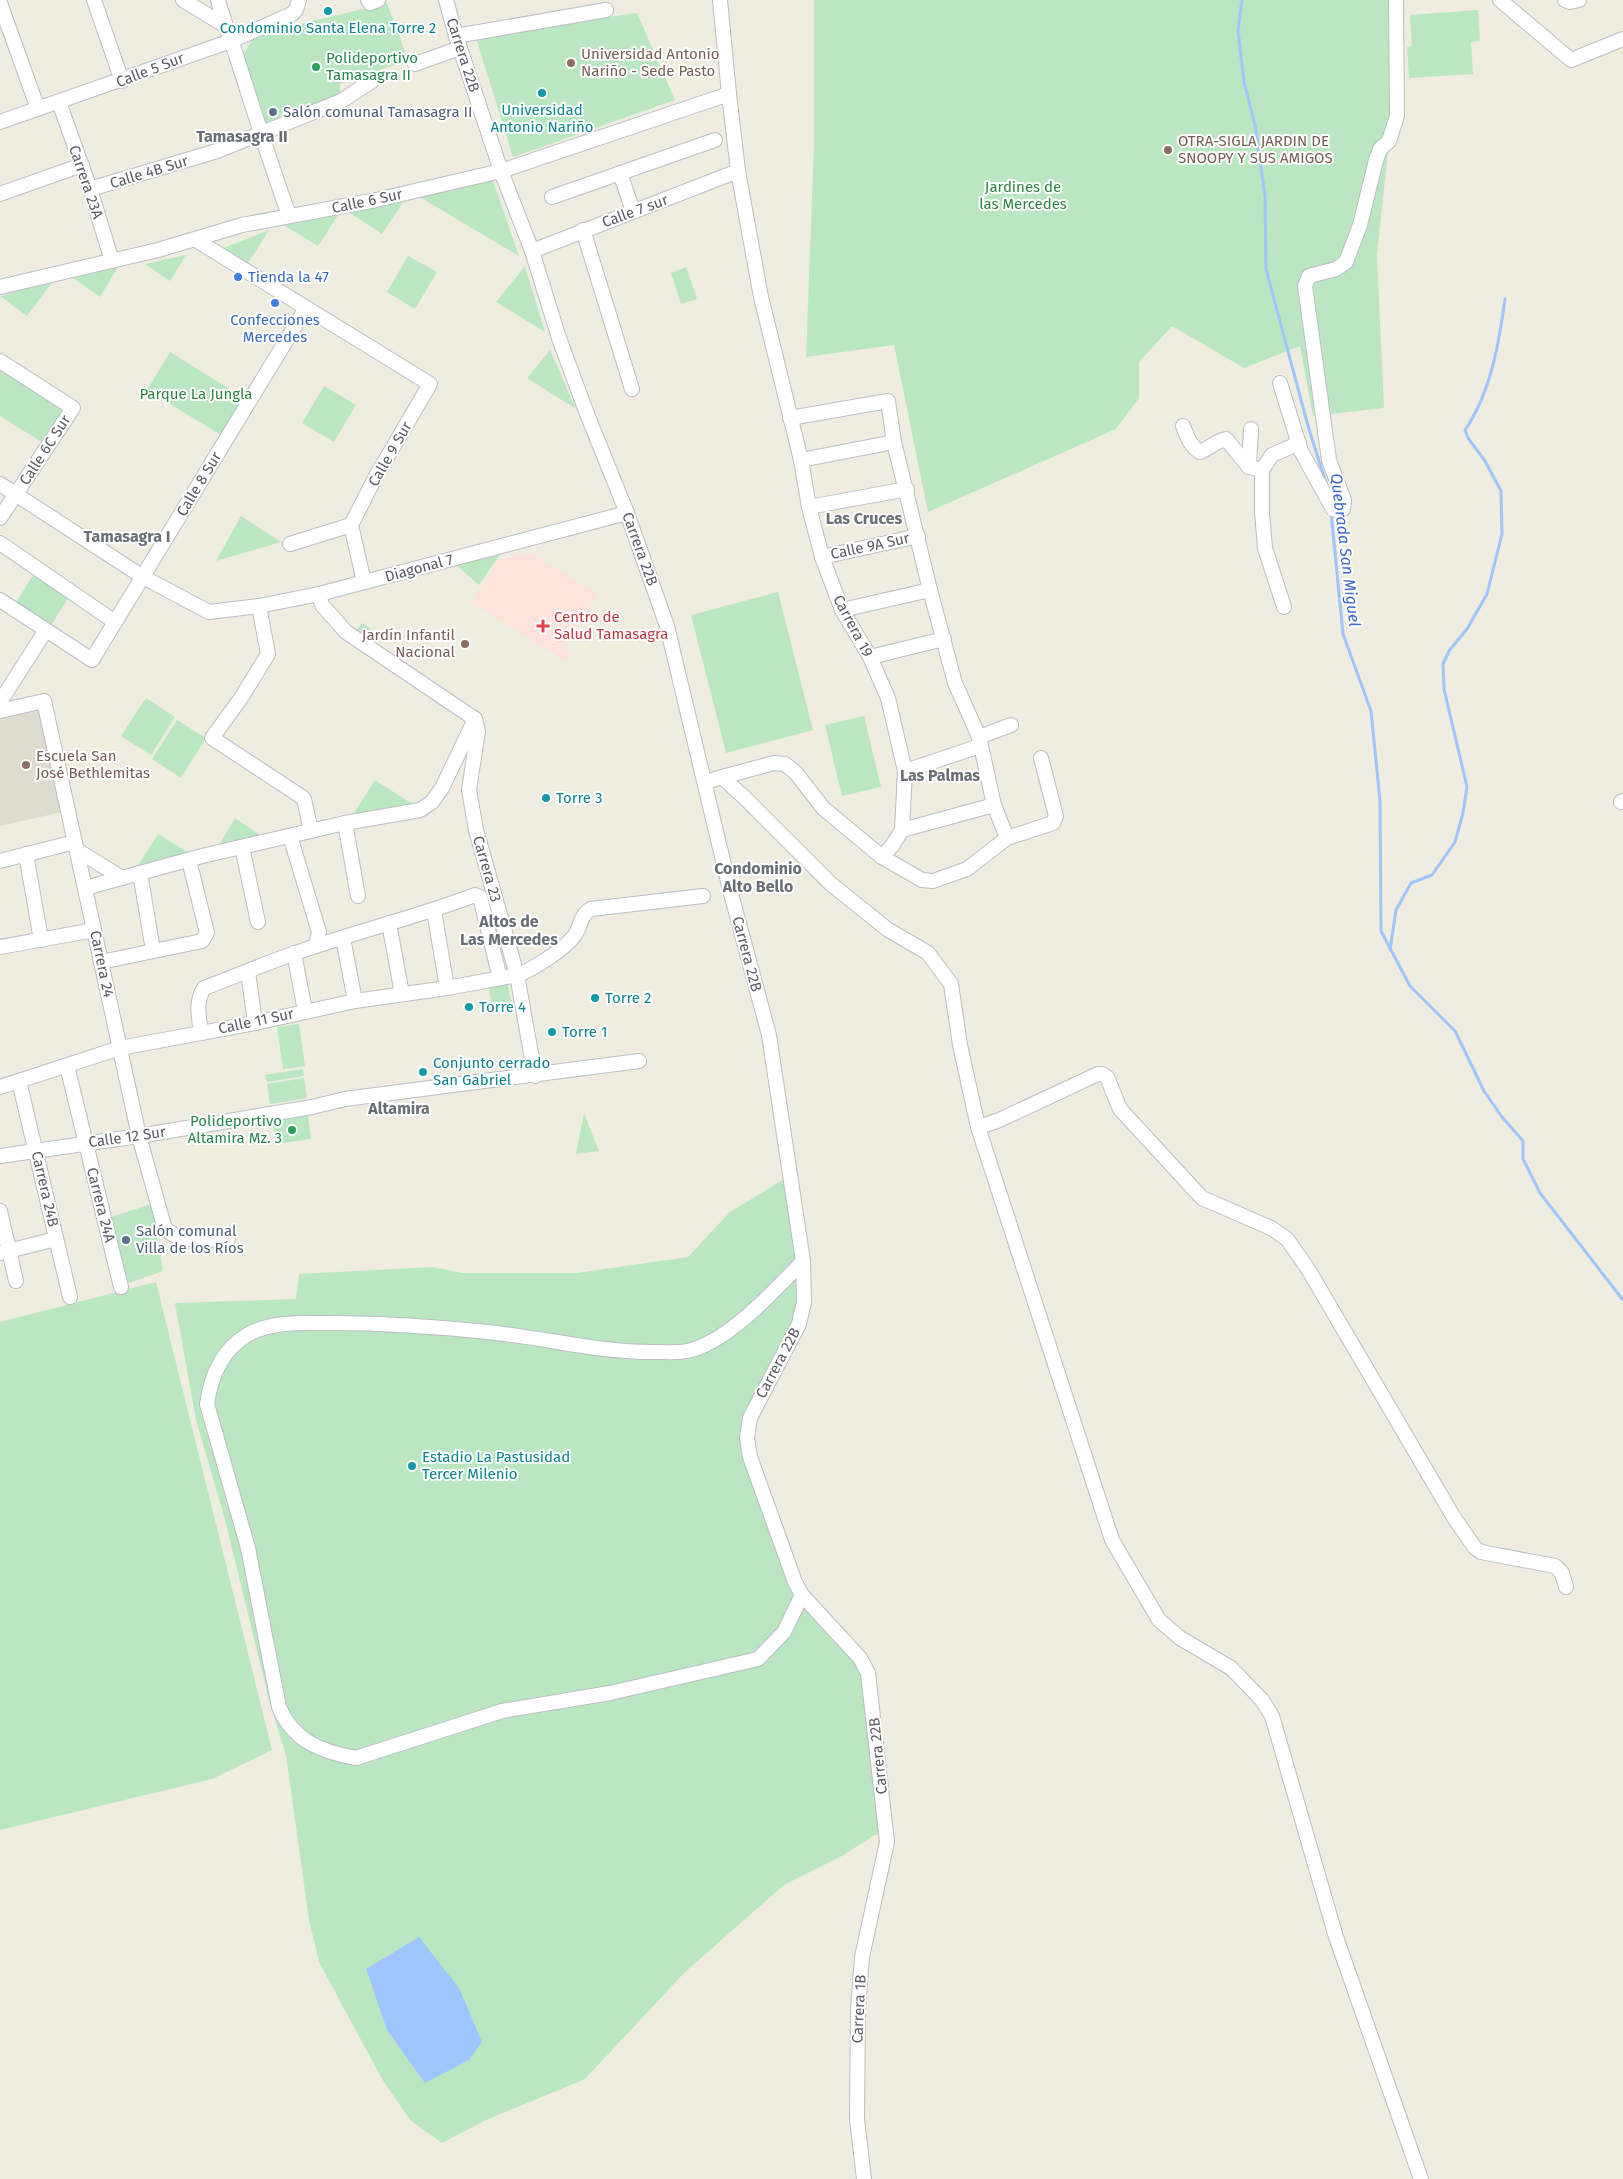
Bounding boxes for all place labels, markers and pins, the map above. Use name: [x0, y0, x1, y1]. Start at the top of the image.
marker: Condominio Santa Elena Torre 2: [322, 5, 334, 17]
place label: Condominio Santa Elena Torre 2: [220, 19, 436, 37]
place label: Universidad Antonio Nariño - Sede Pasto: [581, 45, 719, 80]
place label: Polideportivo Tamasagra II: [326, 49, 418, 84]
marker: Universidad Antonio Nariño - Sede Pasto: [565, 57, 577, 69]
marker: Polideportivo Tamasagra II: [310, 61, 322, 73]
marker: Universidad Antonio Nariño: [536, 87, 548, 99]
place label: Universidad Antonio Nariño: [490, 101, 594, 136]
place label: Salón comunal Tamasagra II: [283, 103, 472, 121]
marker: Salón comunal Tamasagra II: [267, 106, 279, 118]
place label: OTRA-SIGLA JARDIN DE SNOOPY Y SUS AMIGOS: [1178, 132, 1333, 167]
marker: OTRA-SIGLA JARDIN DE SNOOPY Y SUS AMIGOS: [1162, 144, 1174, 156]
place label: Tienda la 47: [248, 268, 329, 286]
marker: Tienda la 47: [232, 271, 244, 283]
marker: Confecciones Mercedes: [269, 297, 281, 309]
place label: Confecciones Mercedes: [230, 311, 320, 346]
place label: Centro de Salud Tamasagra: [554, 608, 668, 643]
marker: Centro de Salud Tamasagra: [536, 619, 550, 633]
place label: Jardín Infantil Nacional: [362, 626, 456, 661]
marker: Jardín Infantil Nacional: [459, 638, 471, 650]
place label: Escuela San José Bethlemitas: [36, 747, 150, 782]
marker: Escuela San José Bethlemitas: [20, 759, 32, 771]
place label: Torre 3: [556, 789, 602, 807]
marker: Torre 3: [540, 792, 552, 804]
place label: Torre 2: [605, 989, 651, 1007]
marker: Torre 2: [589, 992, 601, 1004]
place label: Torre 4: [479, 998, 526, 1016]
marker: Torre 4: [463, 1001, 475, 1013]
place label: Torre 1: [562, 1023, 607, 1041]
marker: Torre 1: [546, 1026, 558, 1038]
place label: Conjunto cerrado San Gabriel: [433, 1054, 550, 1089]
marker: Conjunto cerrado San Gabriel: [417, 1066, 429, 1078]
place label: Polideportivo Altamira Mz. 3: [188, 1112, 282, 1147]
marker: Polideportivo Altamira Mz. 3: [286, 1124, 298, 1136]
place label: Salón comunal Villa de los Ríos: [136, 1222, 244, 1257]
marker: Salón comunal Villa de los Ríos: [120, 1234, 132, 1246]
place label: Estadio La Pastusidad Tercer Milenio: [422, 1448, 570, 1483]
marker: Estadio La Pastusidad Tercer Milenio: [406, 1460, 418, 1472]

